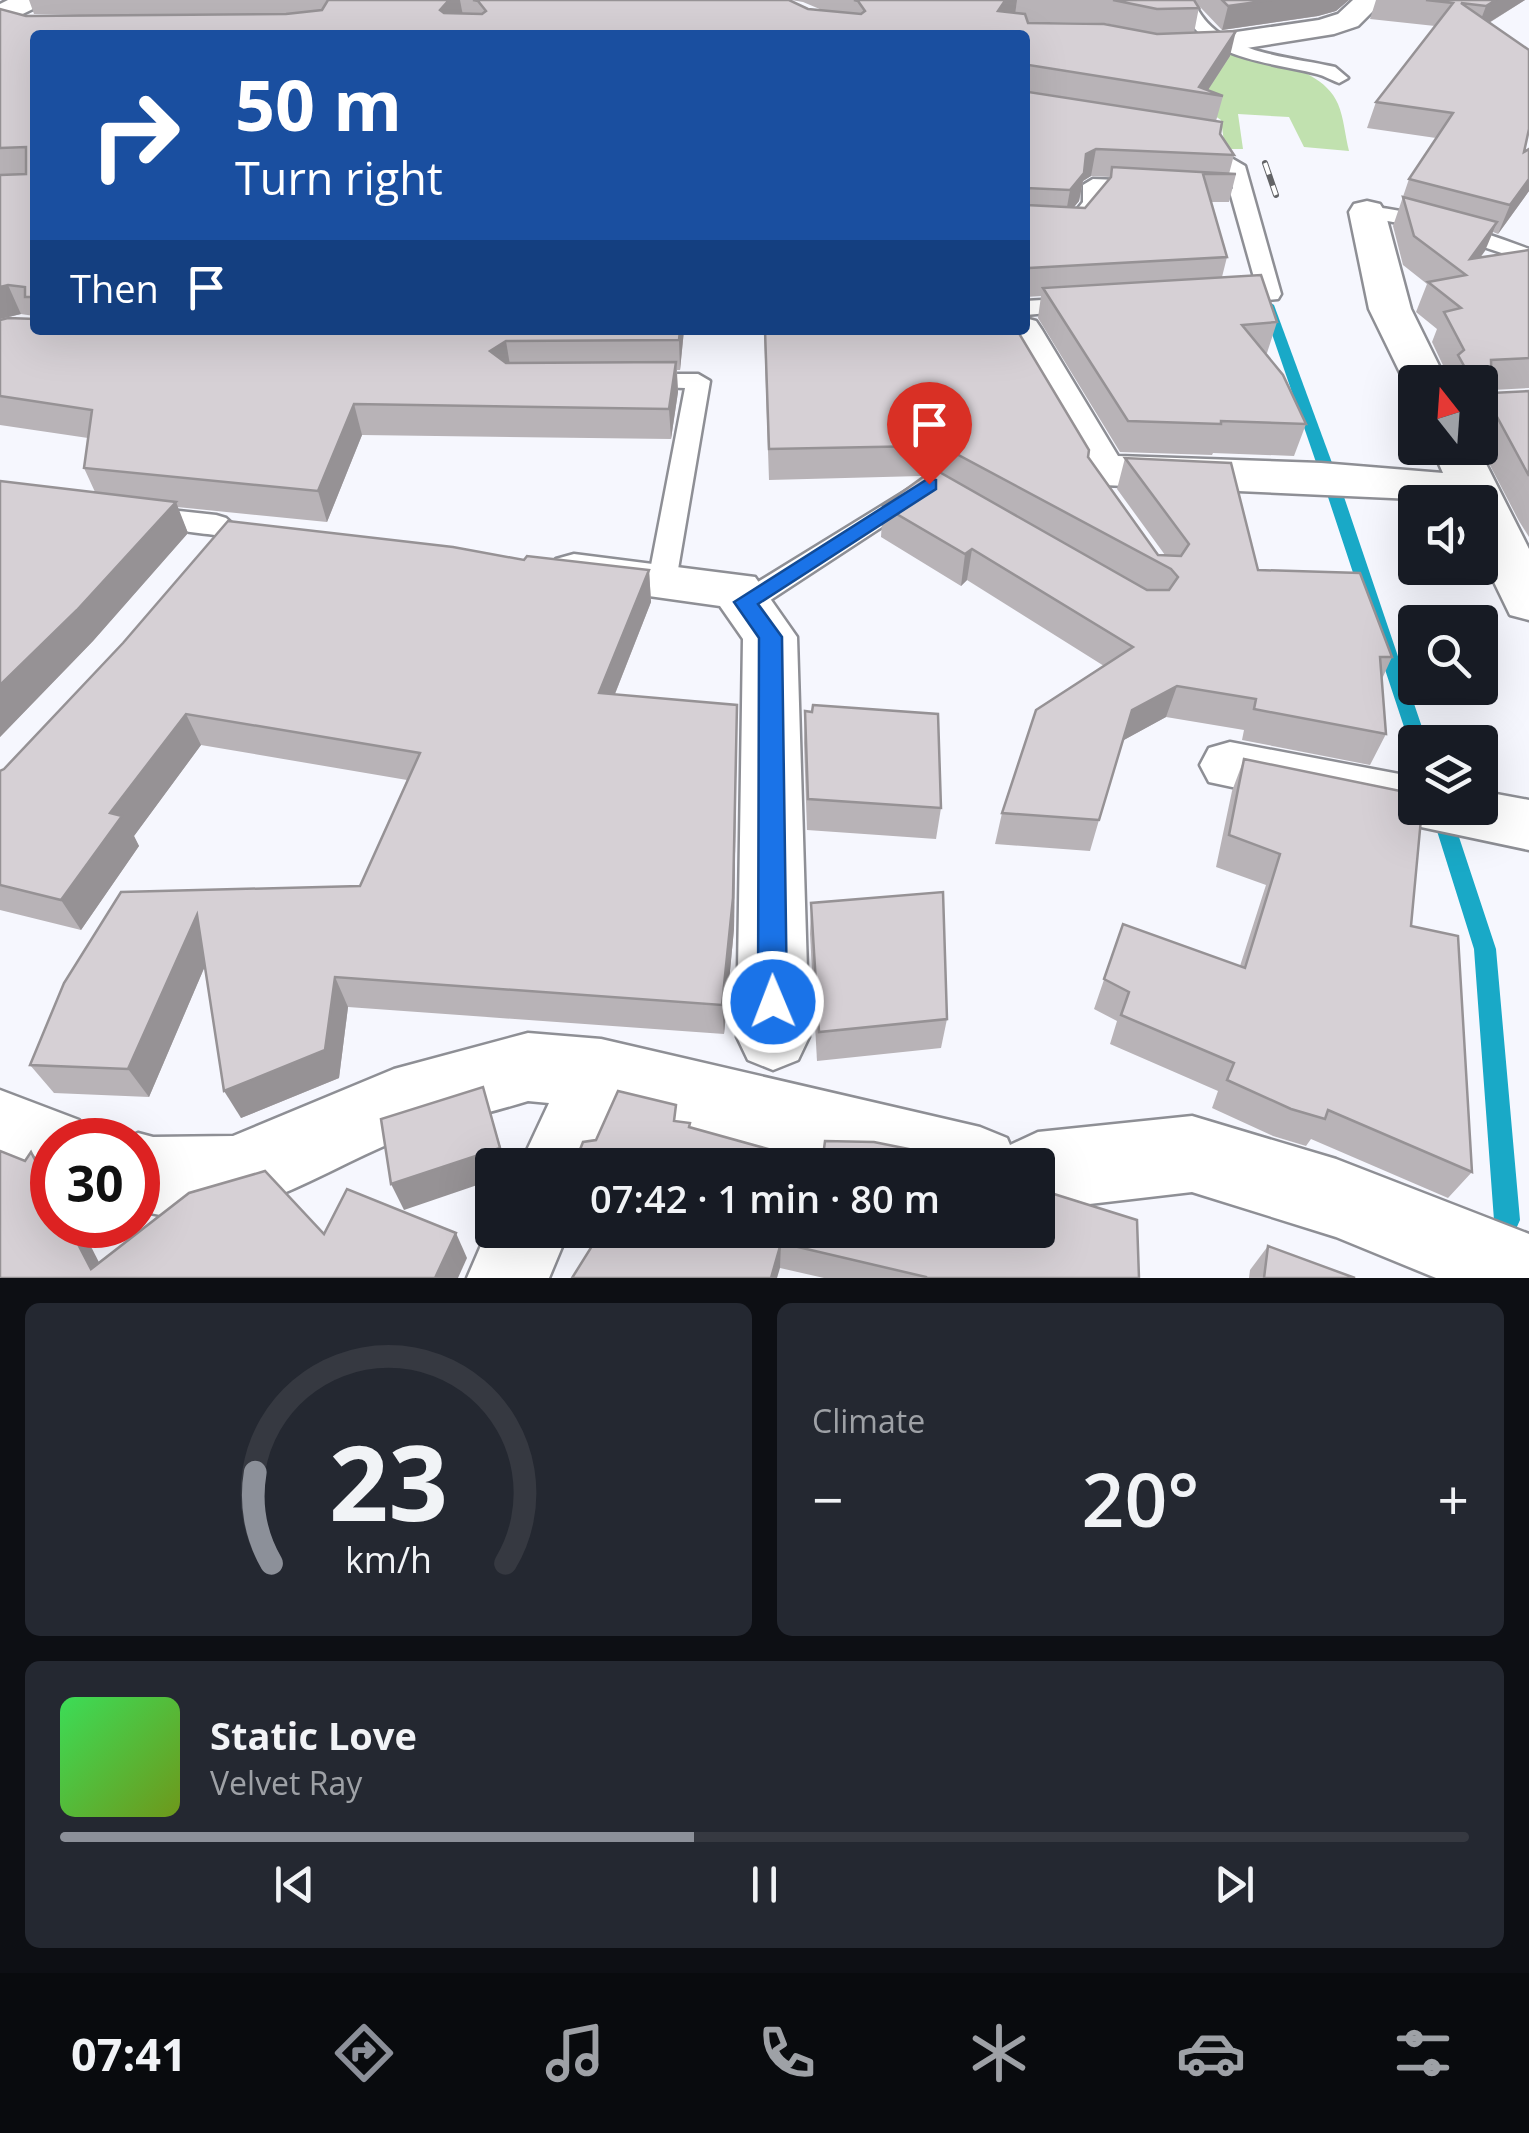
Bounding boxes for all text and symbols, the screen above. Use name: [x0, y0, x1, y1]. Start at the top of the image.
text: 50 m: [235, 56, 402, 152]
icon: right: [70, 70, 200, 200]
text: Turn right: [235, 147, 443, 208]
icon: arrive: [179, 260, 234, 315]
text: Then: [70, 262, 159, 314]
north arrow: [1398, 365, 1498, 465]
map controls: [1398, 365, 1498, 825]
pin: [887, 382, 972, 485]
icon: arrive: [902, 397, 957, 452]
button: sound: [1398, 485, 1498, 585]
button: search: [1398, 605, 1498, 705]
button: layers: [1398, 725, 1498, 825]
position arrow: [721, 950, 825, 1054]
speed limit sign: 30: [30, 1118, 160, 1248]
text: 07:42 · 1 min · 80 m: [590, 1172, 940, 1224]
text: Climate: [812, 1399, 925, 1442]
text: 23: [329, 1410, 448, 1551]
text: 20°: [1082, 1447, 1199, 1549]
text: −: [812, 1461, 843, 1536]
text: +: [1438, 1461, 1469, 1536]
text: km/h: [345, 1535, 432, 1583]
text: Static Love: [210, 1709, 417, 1761]
text: Velvet Ray: [210, 1761, 362, 1804]
icon: previous: [267, 1857, 322, 1912]
icon: pause: [737, 1857, 792, 1912]
icon: next: [1207, 1857, 1262, 1912]
icon: directions: [329, 2018, 399, 2088]
icon: music: [540, 2018, 610, 2088]
icon: phone: [752, 2018, 822, 2088]
icon: climate: [964, 2018, 1034, 2088]
icon: car: [1176, 2018, 1246, 2088]
icon: filters: [1388, 2018, 1458, 2088]
text: 07:41: [71, 2023, 187, 2084]

